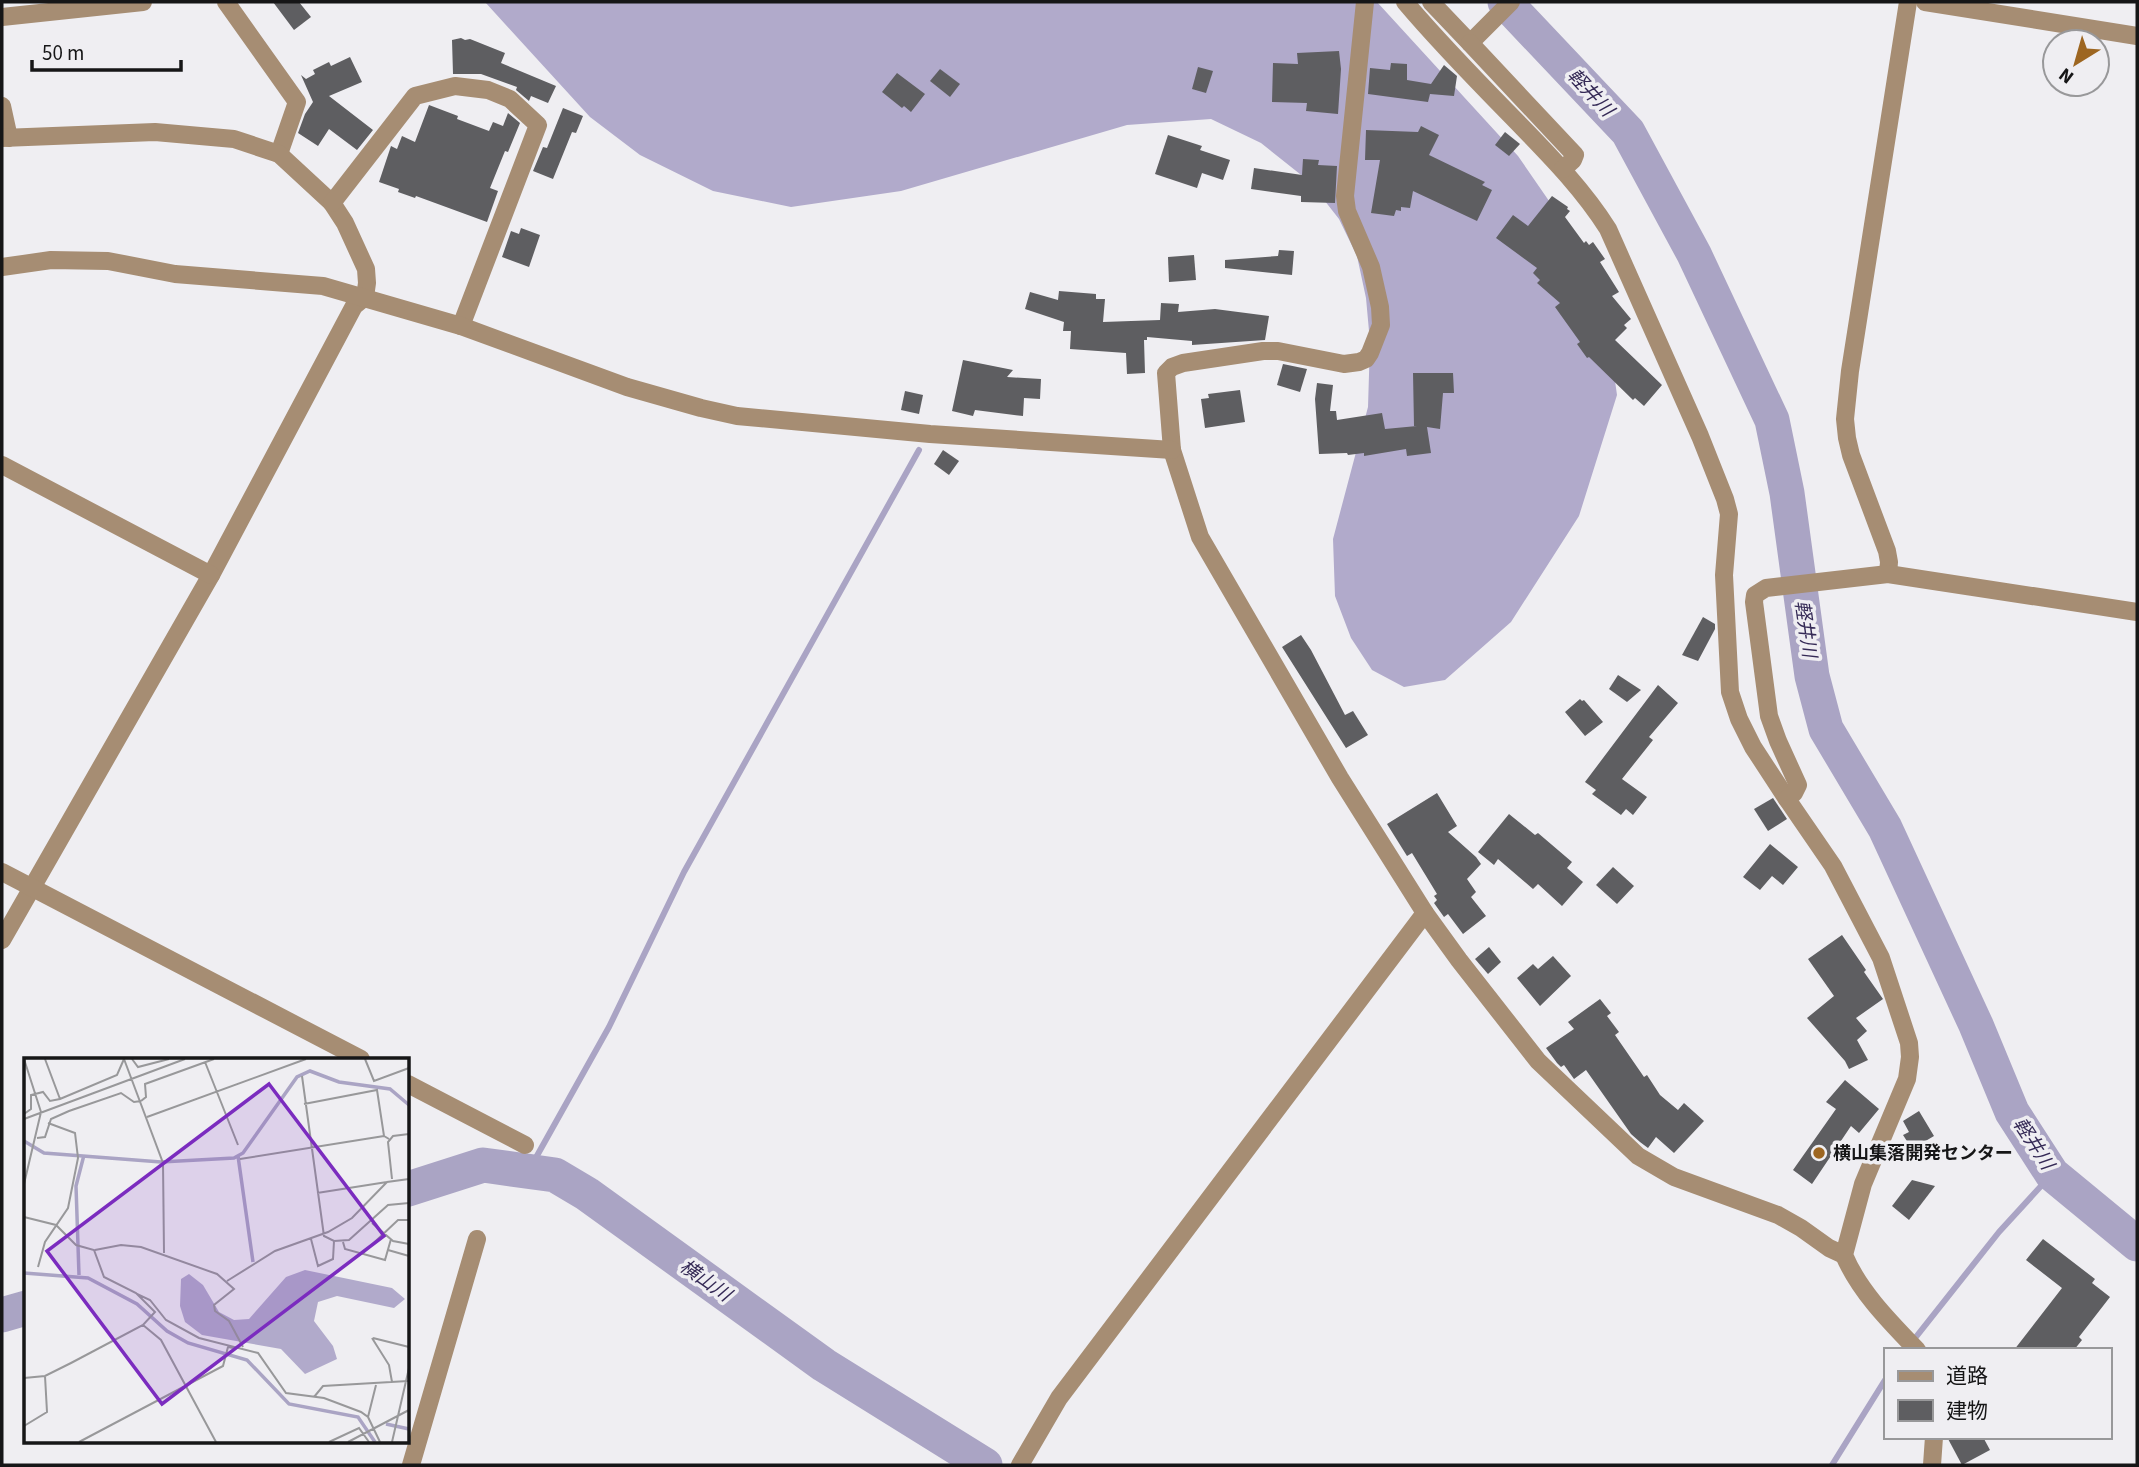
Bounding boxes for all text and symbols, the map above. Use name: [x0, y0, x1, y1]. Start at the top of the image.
scale bar: [32, 28, 180, 72]
north arrow: [2041, 28, 2111, 98]
text: 50 m: [42, 38, 84, 68]
text: N: [2053, 61, 2080, 90]
water label: 軽井川: [1561, 63, 1621, 125]
water label: 軽井川: [1788, 599, 1823, 661]
inset map: [24, 1058, 410, 1442]
water label: 軽井川: [2006, 1113, 2061, 1177]
place label: 横山集落開発センター: [1833, 1141, 2013, 1166]
marker: 横山集落開発センター: [1811, 1145, 1827, 1161]
water label: 横山川: [674, 1254, 738, 1310]
legend: [1884, 1348, 2111, 1439]
text: 道路: [1946, 1361, 1988, 1391]
text: 建物: [1946, 1396, 1988, 1426]

